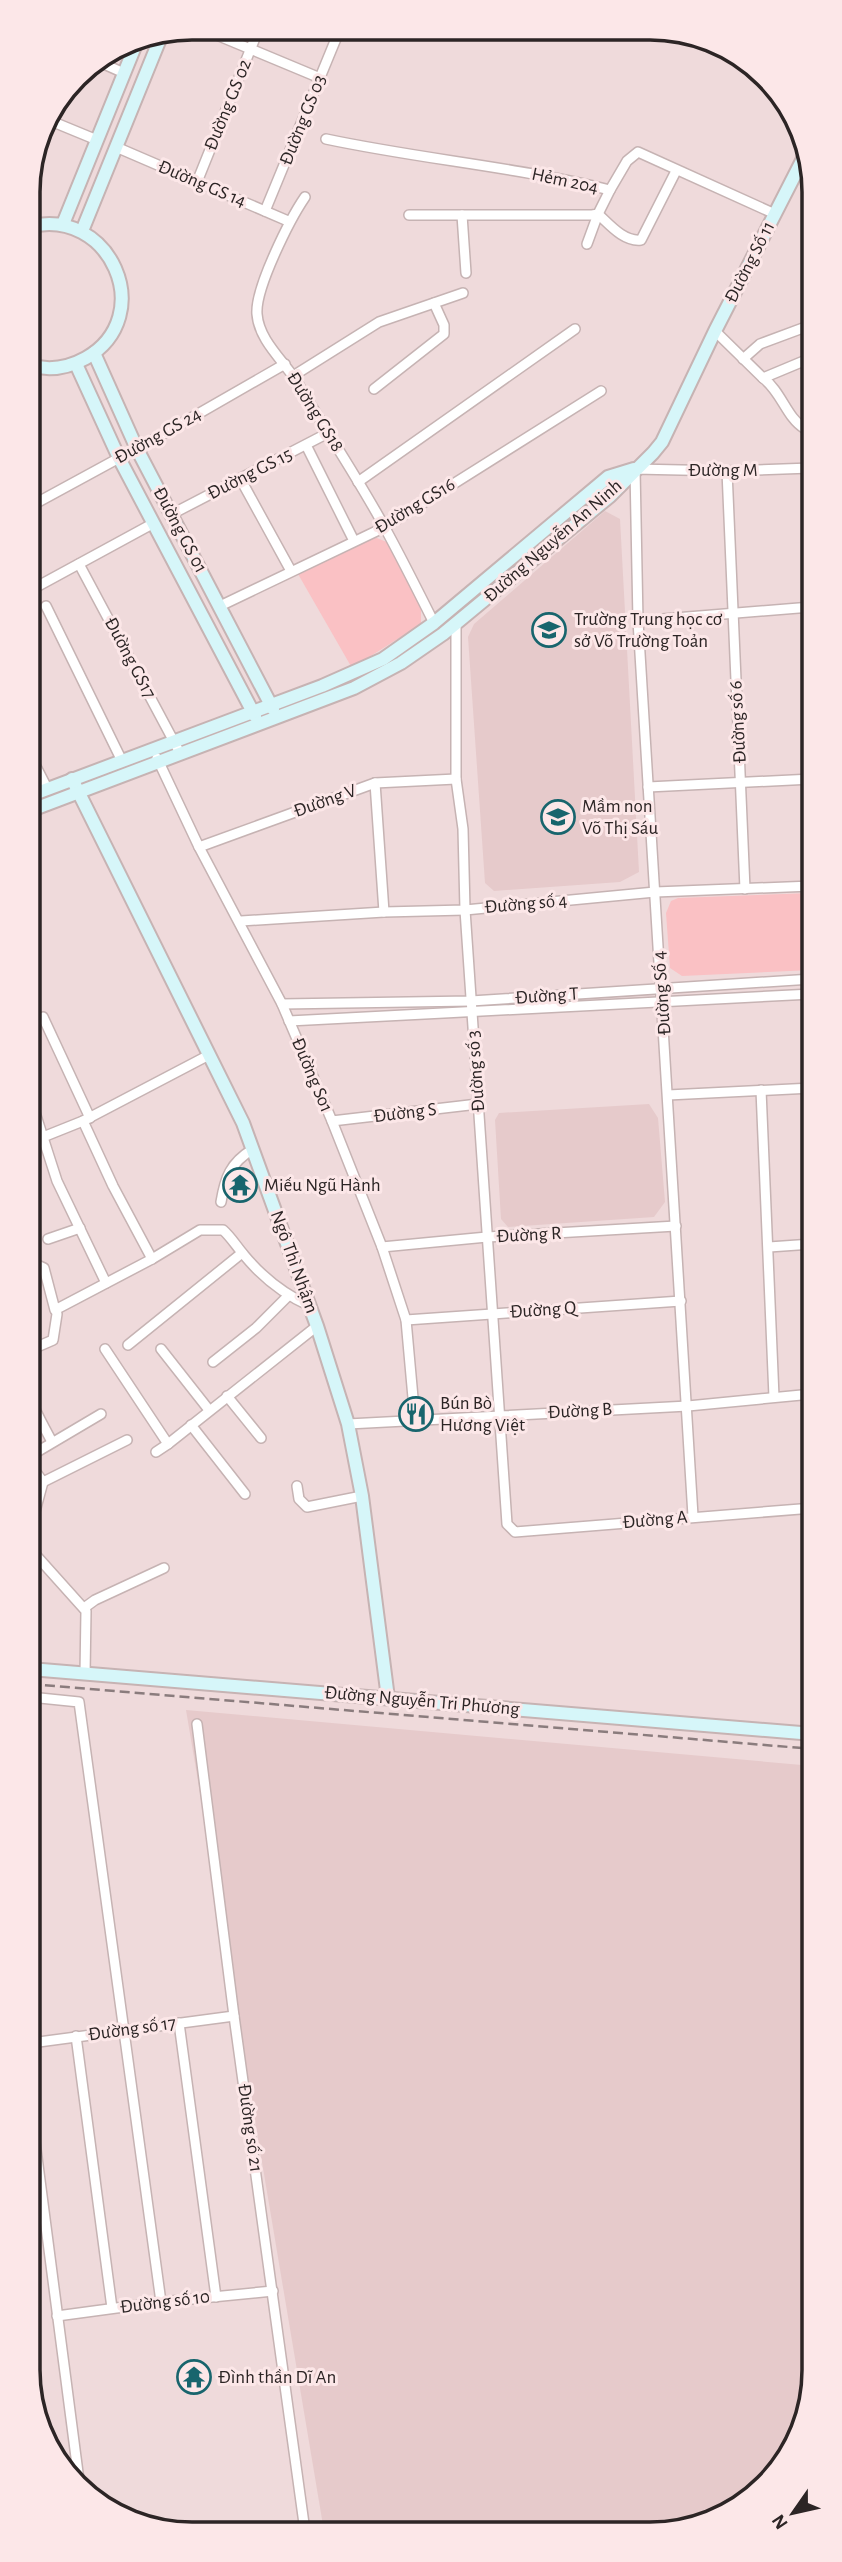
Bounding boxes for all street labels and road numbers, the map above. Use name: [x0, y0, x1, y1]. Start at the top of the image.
street label: Đường GS 02: [201, 56, 255, 153]
street label: Đường GS 03: [276, 72, 330, 168]
street label: Đường GS 14: [155, 157, 249, 211]
street label: Hẻm 204: [530, 165, 600, 197]
street label: Đường Số 11: [721, 218, 779, 306]
street label: Đường GS18: [283, 369, 347, 455]
street label: Đường GS 24: [112, 404, 204, 468]
street label: Đường GS 15: [205, 445, 296, 503]
street label: Đường M: [688, 461, 758, 480]
street label: Đường GS16: [371, 475, 459, 537]
street label: Đường Nguyễn An Ninh: [480, 475, 626, 606]
street label: Đường GS 01: [149, 484, 211, 576]
street label: Đường GS17: [101, 614, 159, 702]
street label: Đường số 6: [726, 680, 750, 764]
street label: Đường V: [291, 781, 359, 821]
street label: Đường số 4: [484, 891, 568, 917]
street label: Đường Số 4: [650, 950, 674, 1036]
street label: Đường T: [515, 984, 579, 1008]
street label: Đường số 3: [464, 1030, 488, 1112]
street label: Đường So1: [288, 1035, 336, 1115]
street label: Đường S: [372, 1100, 438, 1126]
street label: Ngô Thì Nhậm: [267, 1208, 321, 1316]
street label: Đường R: [496, 1224, 562, 1246]
street label: Đường Q: [509, 1298, 579, 1322]
street label: Đường B: [547, 1400, 613, 1422]
street label: Đường A: [622, 1508, 688, 1532]
street label: Đường Nguyễn Tri Phương: [324, 1682, 521, 1719]
street label: Đường số 17: [87, 2013, 177, 2045]
street label: Đường số 21: [234, 2083, 266, 2173]
street label: Đường số 10: [119, 2287, 211, 2317]

